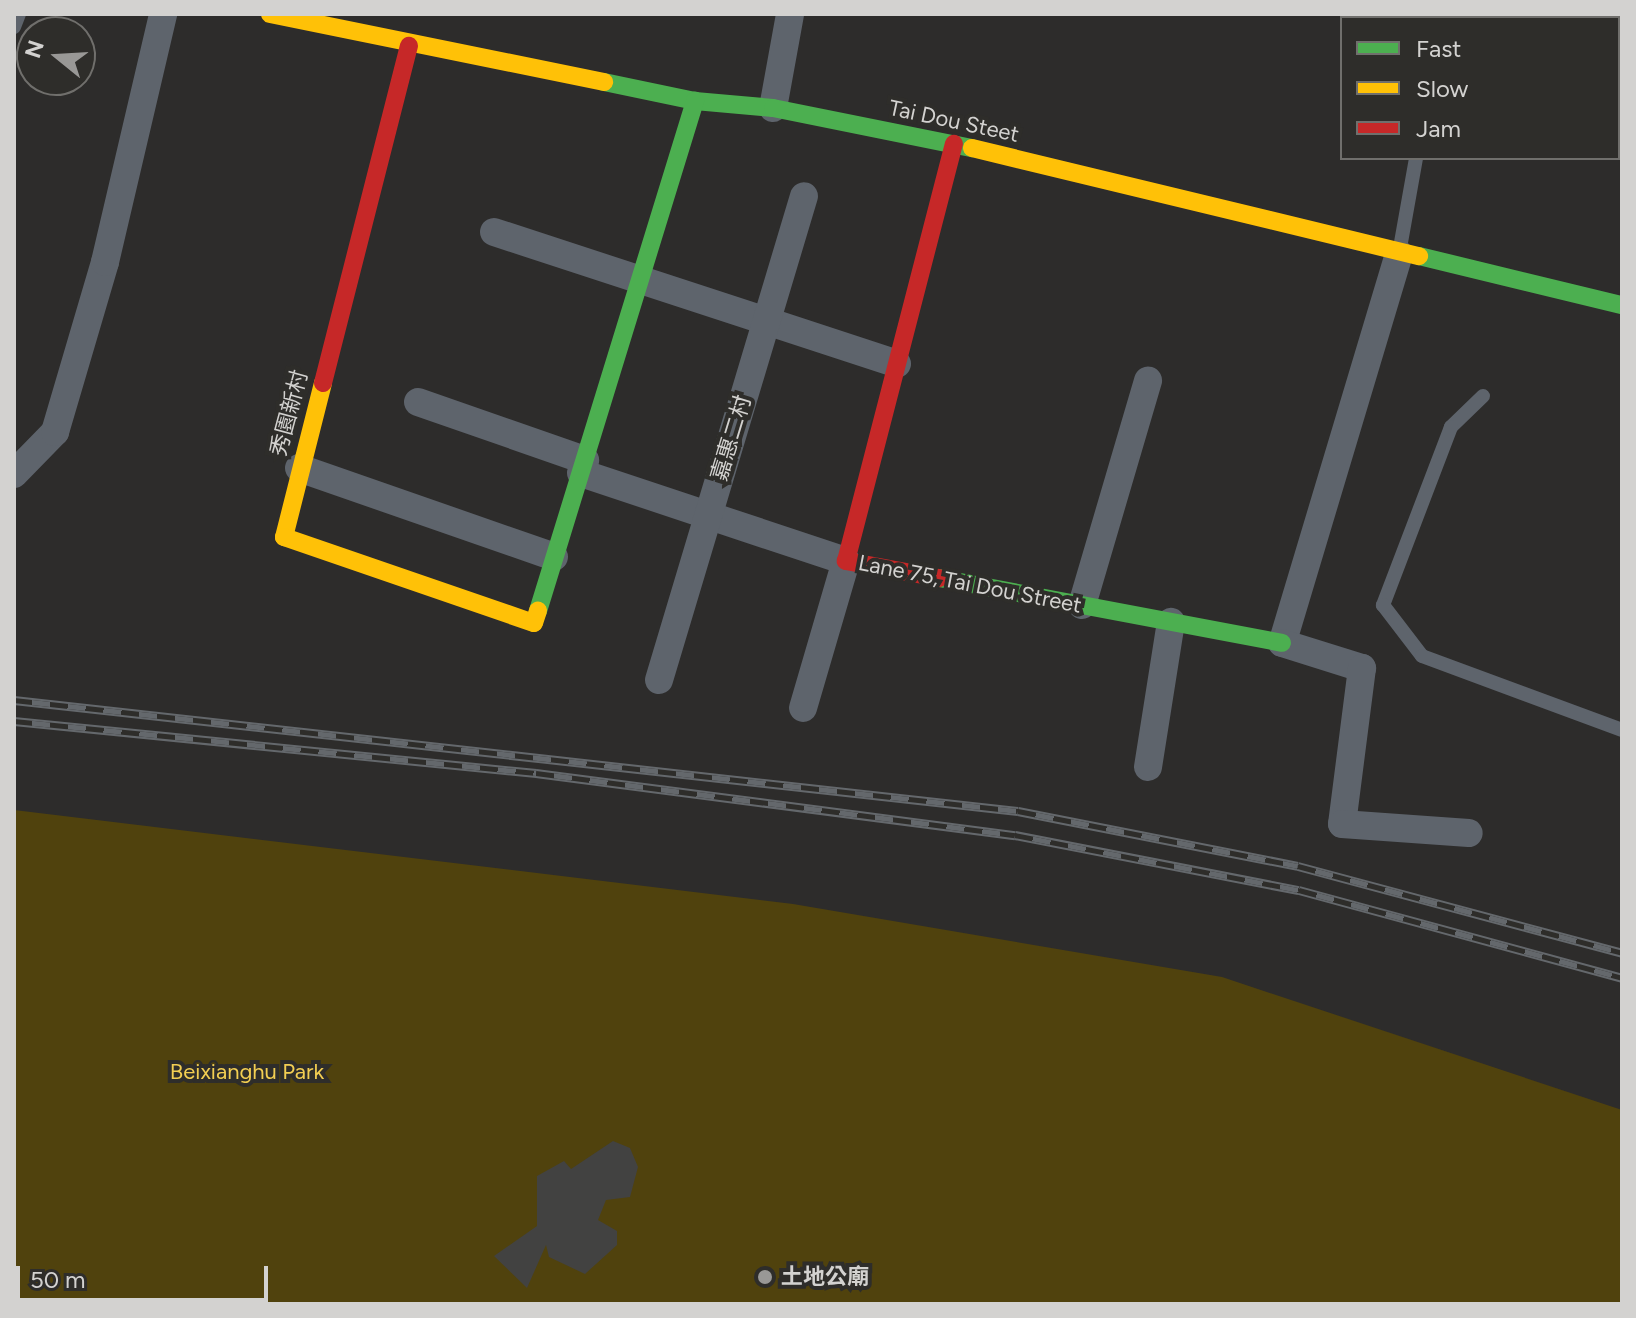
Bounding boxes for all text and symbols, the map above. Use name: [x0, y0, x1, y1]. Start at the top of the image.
north arrow: [16, 16, 96, 96]
legend: [1340, 16, 1620, 160]
text: Fast: [1416, 34, 1461, 63]
text: N: [19, 37, 50, 61]
text: Slow: [1416, 74, 1468, 103]
street label: Tai Dou Steet: [887, 94, 1021, 148]
text: Jam: [1416, 114, 1461, 143]
street label: 秀園新村: [265, 367, 313, 459]
street label: 嘉惠二村: [706, 392, 756, 484]
street label: Lane 75, Tai Dou Street: [856, 549, 1084, 619]
park label: Beixianghu Park: [170, 1059, 324, 1085]
scale bar: [20, 1250, 272, 1300]
place label: 土地公廟: [781, 1264, 869, 1290]
text: 50 m: [30, 1265, 86, 1294]
marker: 土地公廟: [756, 1268, 774, 1286]

